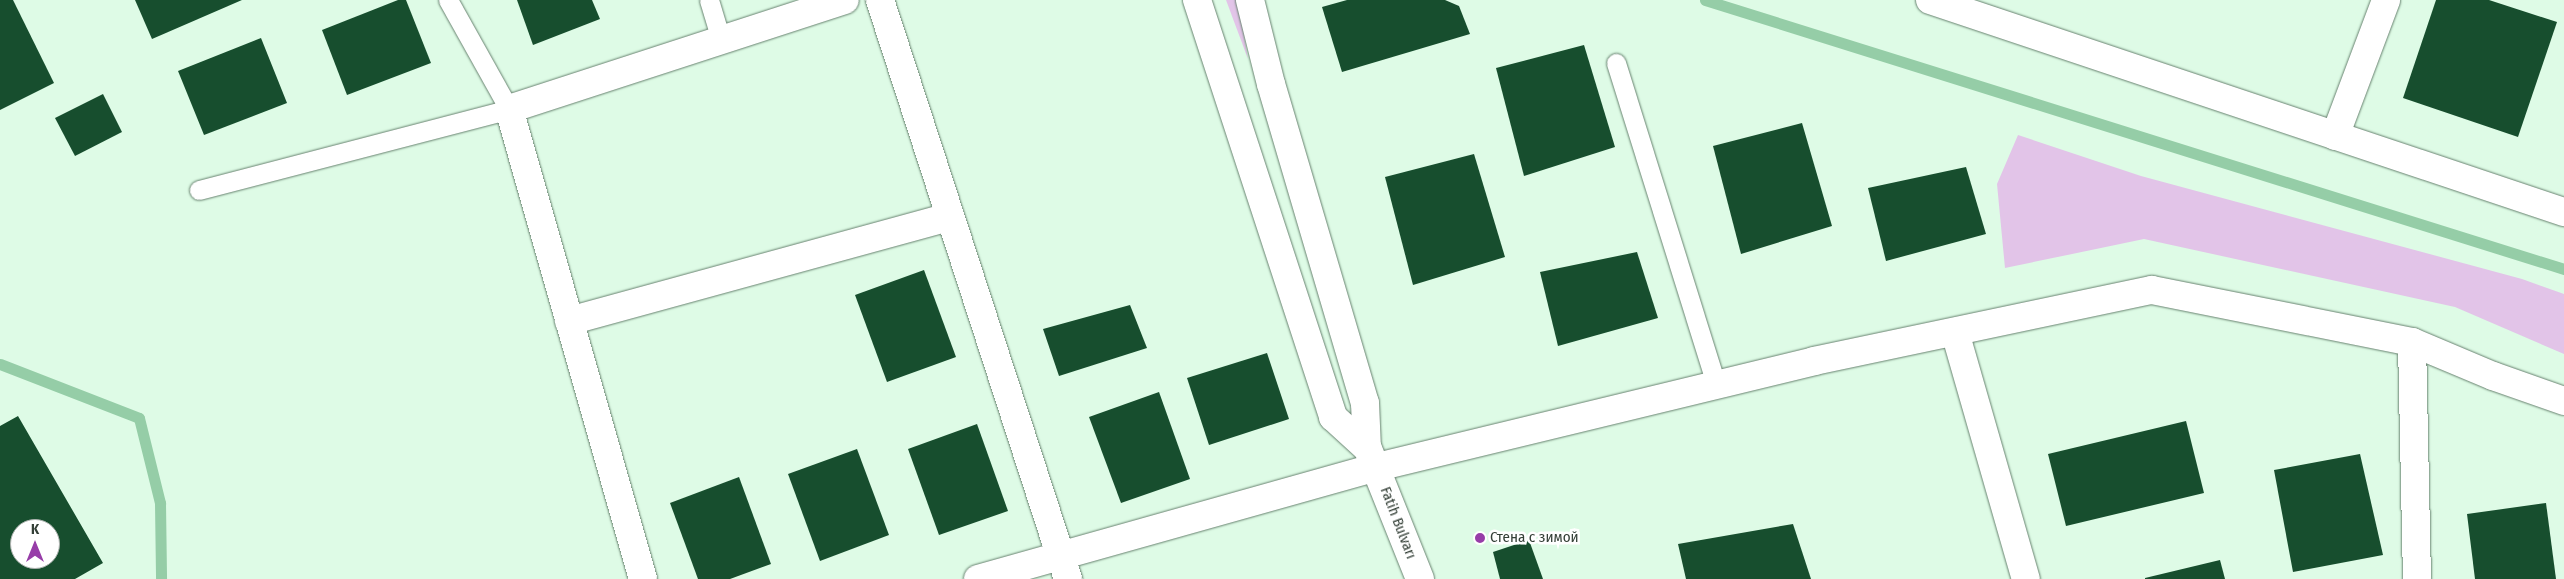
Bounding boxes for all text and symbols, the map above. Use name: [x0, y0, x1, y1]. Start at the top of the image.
street label: Fatih Bulvarı: [1376, 484, 1420, 562]
north arrow: [10, 519, 60, 569]
text: K: [31, 521, 39, 538]
place label: Стена с зимой: [1490, 529, 1579, 547]
marker: Стена с зимой: [1474, 532, 1486, 544]

